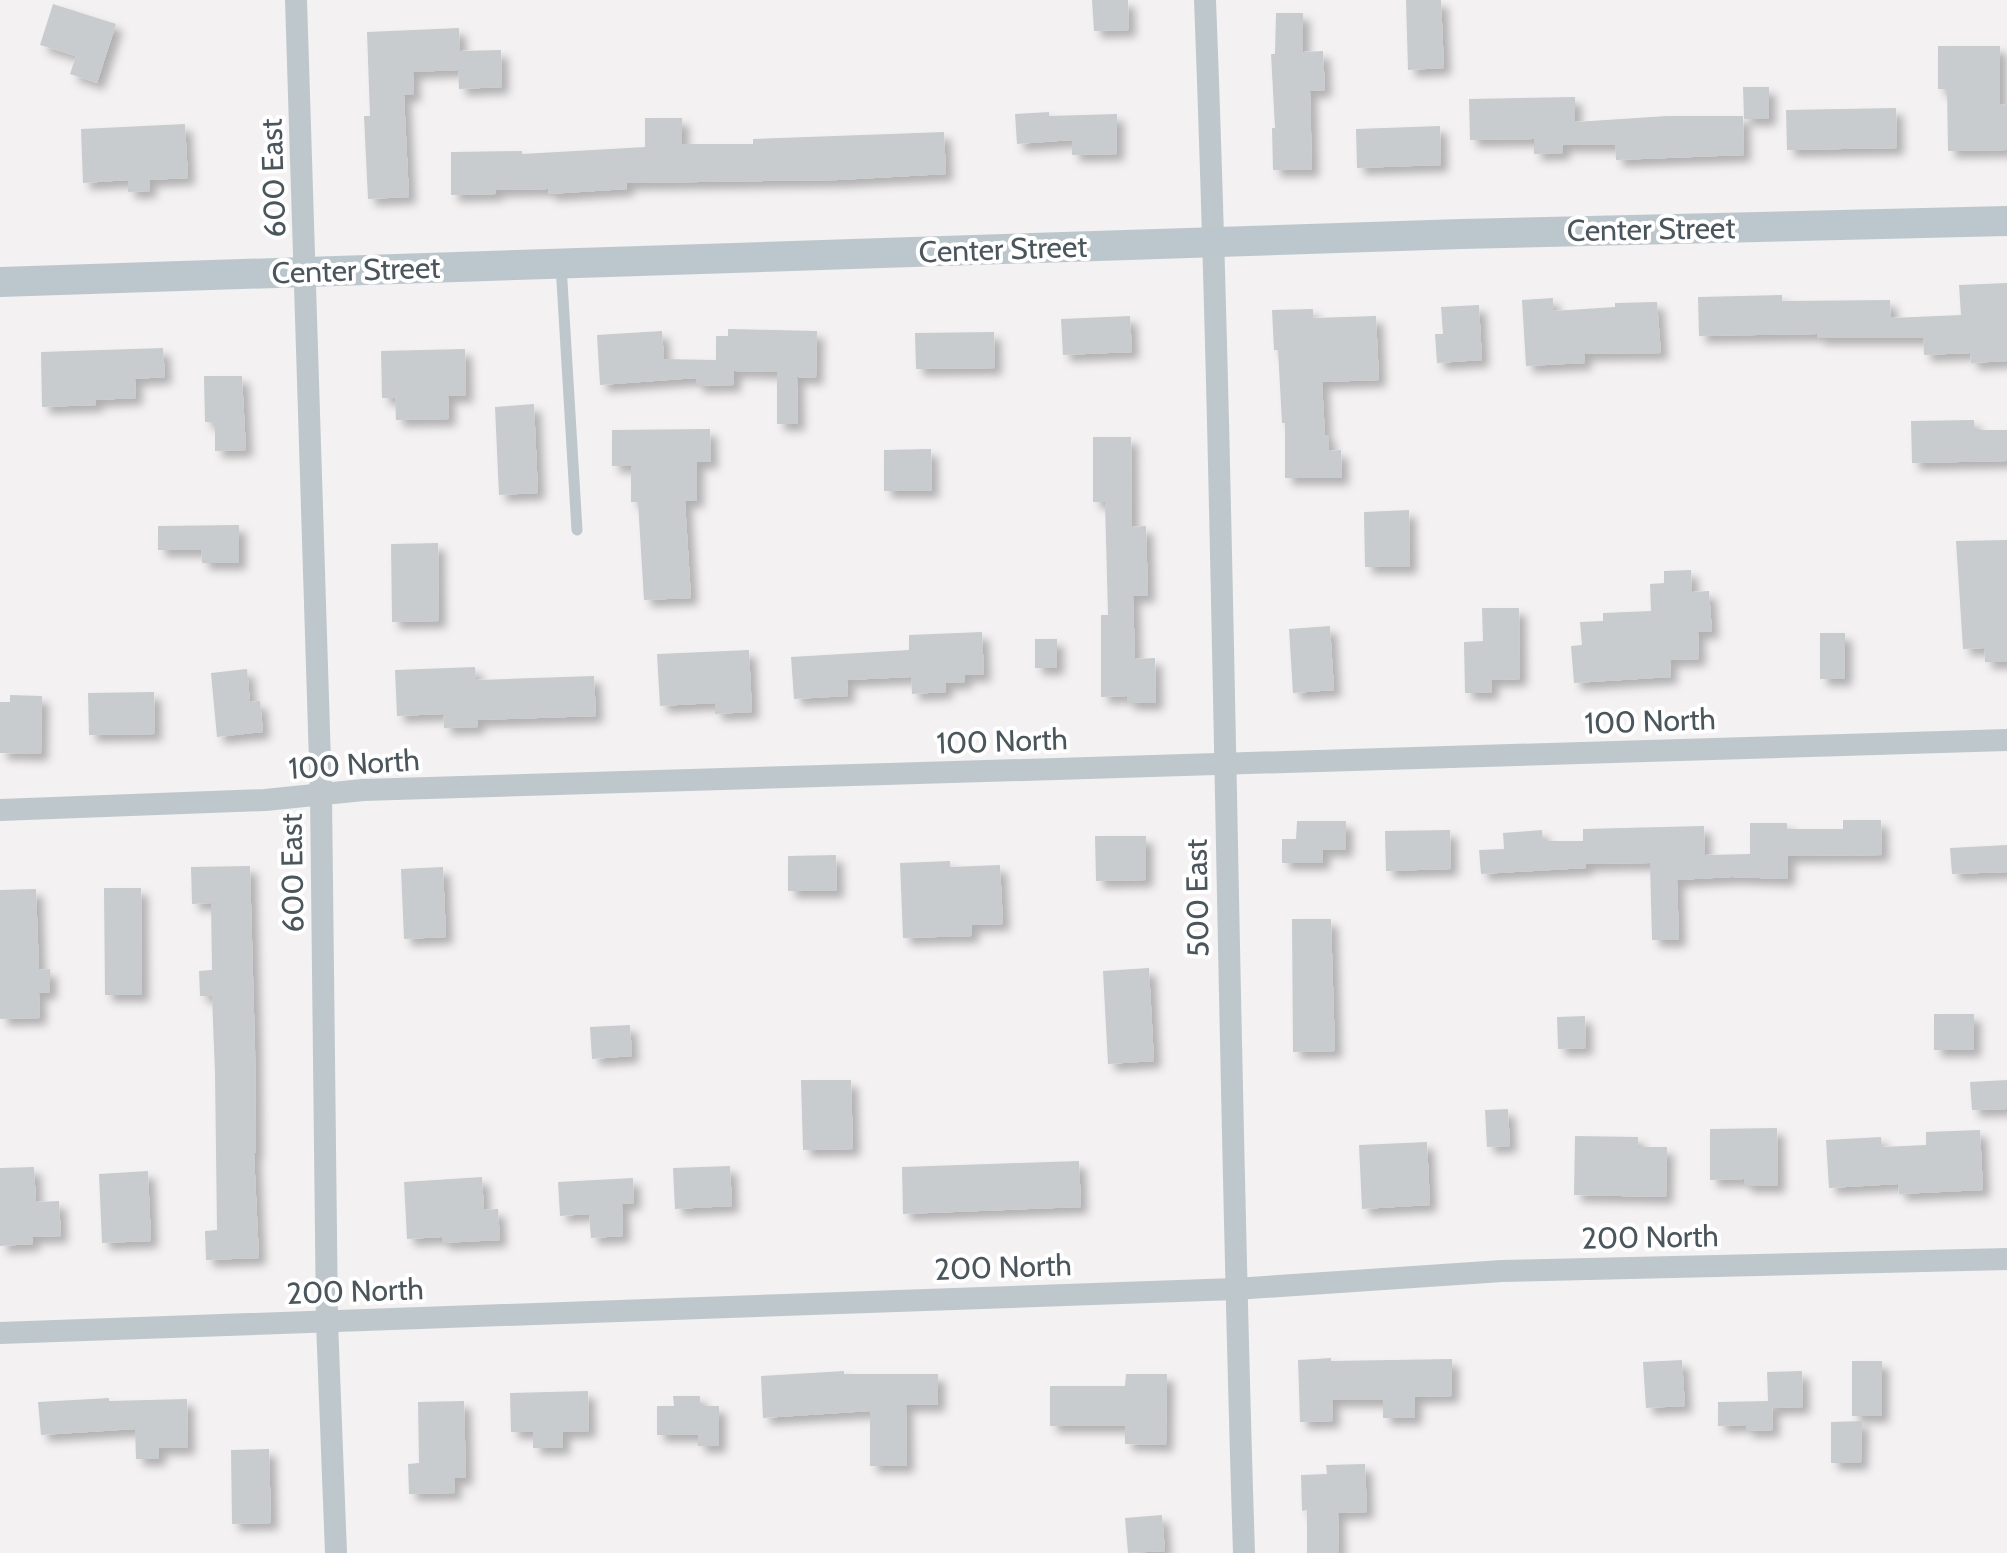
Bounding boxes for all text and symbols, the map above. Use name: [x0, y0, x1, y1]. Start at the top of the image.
street label: 600 East: [252, 118, 294, 238]
street label: Center Street: [1566, 209, 1736, 249]
street label: Center Street: [918, 228, 1088, 270]
street label: Center Street: [271, 249, 441, 291]
street label: 100 North: [1584, 700, 1716, 742]
street label: 100 North: [936, 720, 1068, 762]
street label: 100 North: [287, 741, 421, 787]
street label: 600 East: [272, 813, 312, 933]
street label: 500 East: [1177, 838, 1217, 958]
street label: 200 North: [1581, 1217, 1719, 1257]
street label: 200 North: [934, 1246, 1072, 1288]
street label: 200 North: [286, 1270, 424, 1312]

